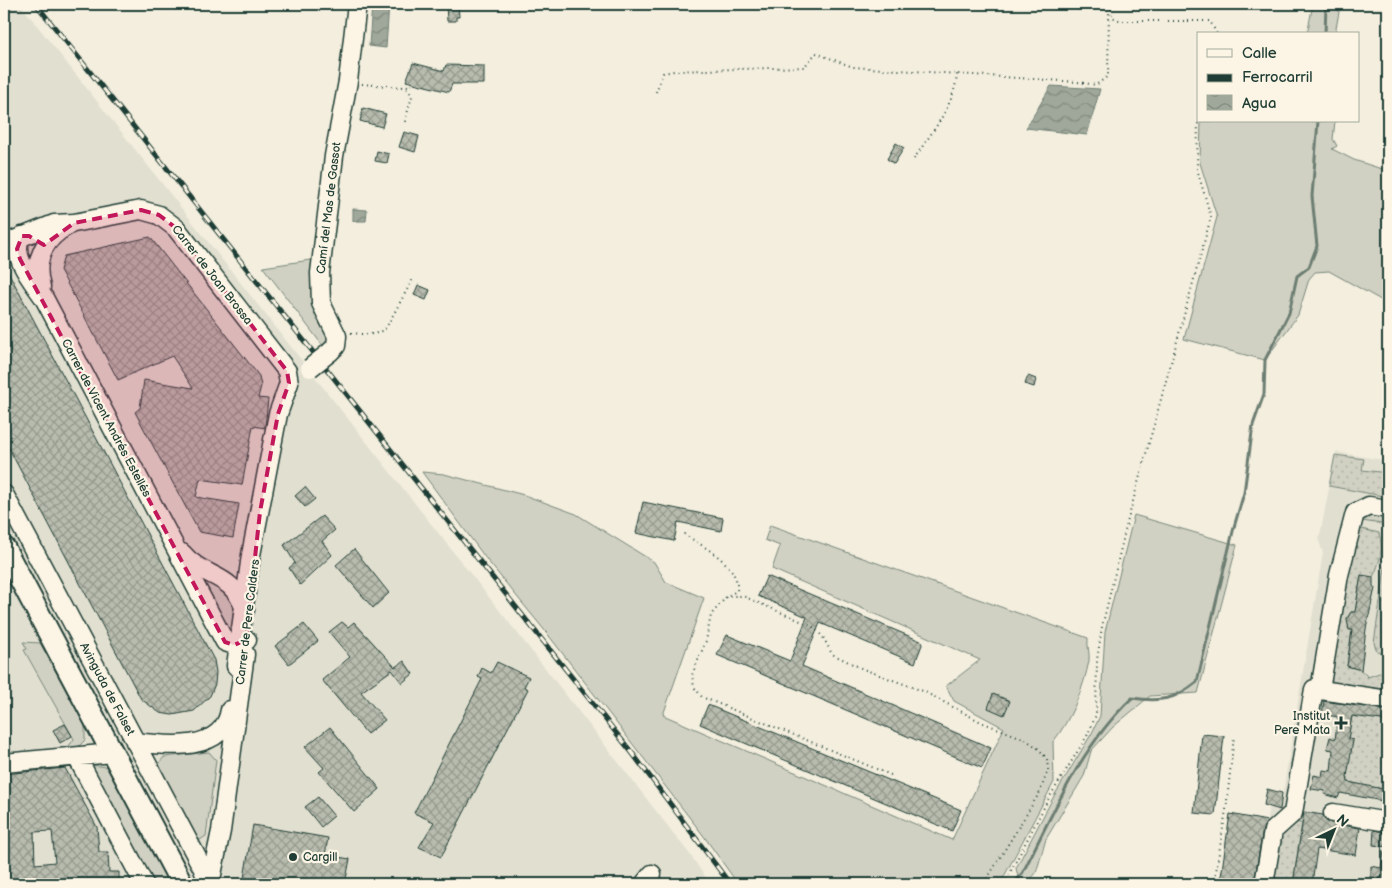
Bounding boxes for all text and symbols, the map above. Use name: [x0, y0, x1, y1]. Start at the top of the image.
legend: [1197, 32, 1360, 122]
text: Calle: [1242, 44, 1277, 63]
text: Ferrocarril: [1242, 68, 1313, 87]
text: Agua: [1242, 94, 1276, 113]
street label: Camí del Mas de Gassot: [313, 141, 345, 275]
street label: Carrer de Joan Brossa: [168, 222, 256, 328]
street label: Carrer de Vicent Andrés Estellés: [58, 336, 154, 500]
street label: Carrer de Pere Calders: [233, 558, 263, 686]
street label: Avinguda de Falset: [76, 640, 138, 738]
place label: Institut Pere Mata: [1274, 709, 1330, 738]
marker: Institut Pere Mata: [1334, 716, 1348, 730]
north arrow: [1310, 806, 1360, 856]
text: N: [1333, 811, 1352, 831]
place label: Cargill: [303, 850, 338, 865]
marker: Cargill: [287, 851, 299, 863]

